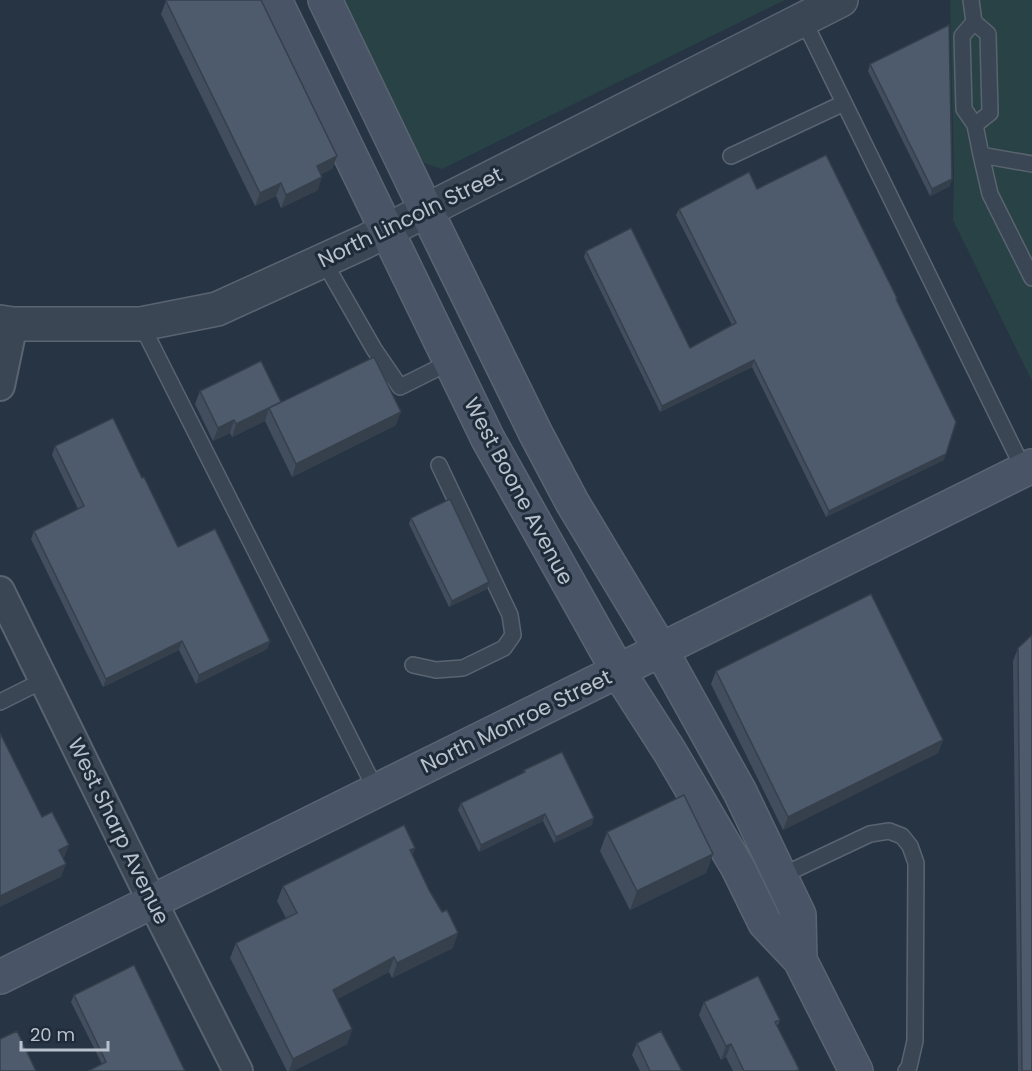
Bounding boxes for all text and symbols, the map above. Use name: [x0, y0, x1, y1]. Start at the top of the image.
street label: North Lincoln Street: [313, 160, 507, 274]
street label: West Boone Avenue: [457, 392, 581, 590]
street label: North Monroe Street: [416, 662, 616, 780]
street label: West Sharp Avenue: [61, 733, 177, 929]
scale bar: [21, 1014, 108, 1052]
text: 20 m: [30, 1022, 75, 1047]

